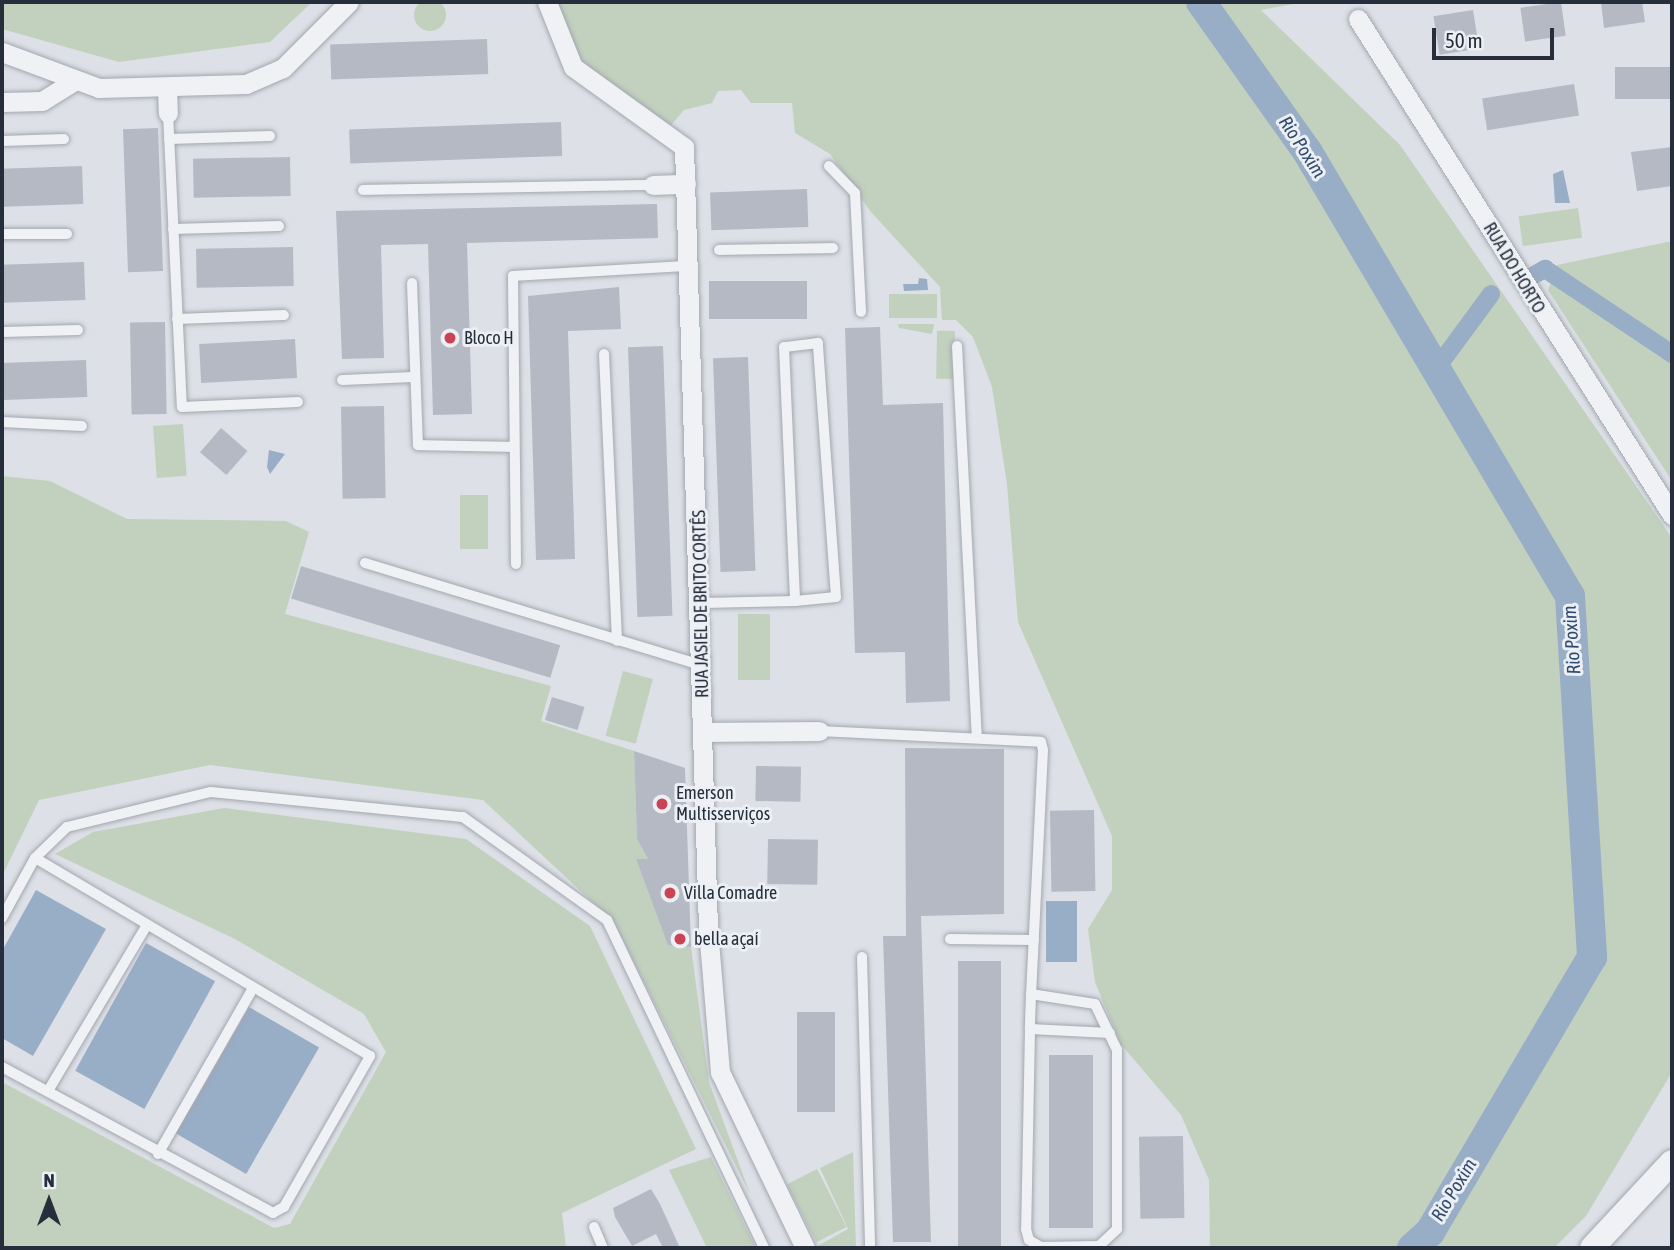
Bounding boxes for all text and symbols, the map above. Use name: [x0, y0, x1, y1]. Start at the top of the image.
scale bar: [1436, 14, 1558, 58]
text: 50 m: [1445, 28, 1483, 52]
water label: Rio Poxim: [1274, 112, 1330, 182]
street label: RUA DO HORTO: [1478, 219, 1550, 317]
place label: Bloco H: [464, 327, 514, 349]
marker: Bloco H: [442, 330, 458, 346]
street label: RUA JASIEL DE BRITO CORTÊS: [689, 510, 713, 698]
water label: Rio Poxim: [1558, 605, 1586, 675]
place label: Emerson Multisserviços: [676, 783, 770, 826]
marker: Emerson Multisserviços: [654, 796, 670, 812]
place label: Villa Comadre: [684, 882, 777, 904]
marker: Villa Comadre: [662, 885, 678, 901]
place label: bella açaí: [694, 928, 759, 950]
marker: bella açaí: [672, 931, 688, 947]
water label: Rio Poxim: [1426, 1155, 1482, 1225]
north arrow: [14, 1166, 84, 1236]
text: N: [43, 1169, 55, 1191]

